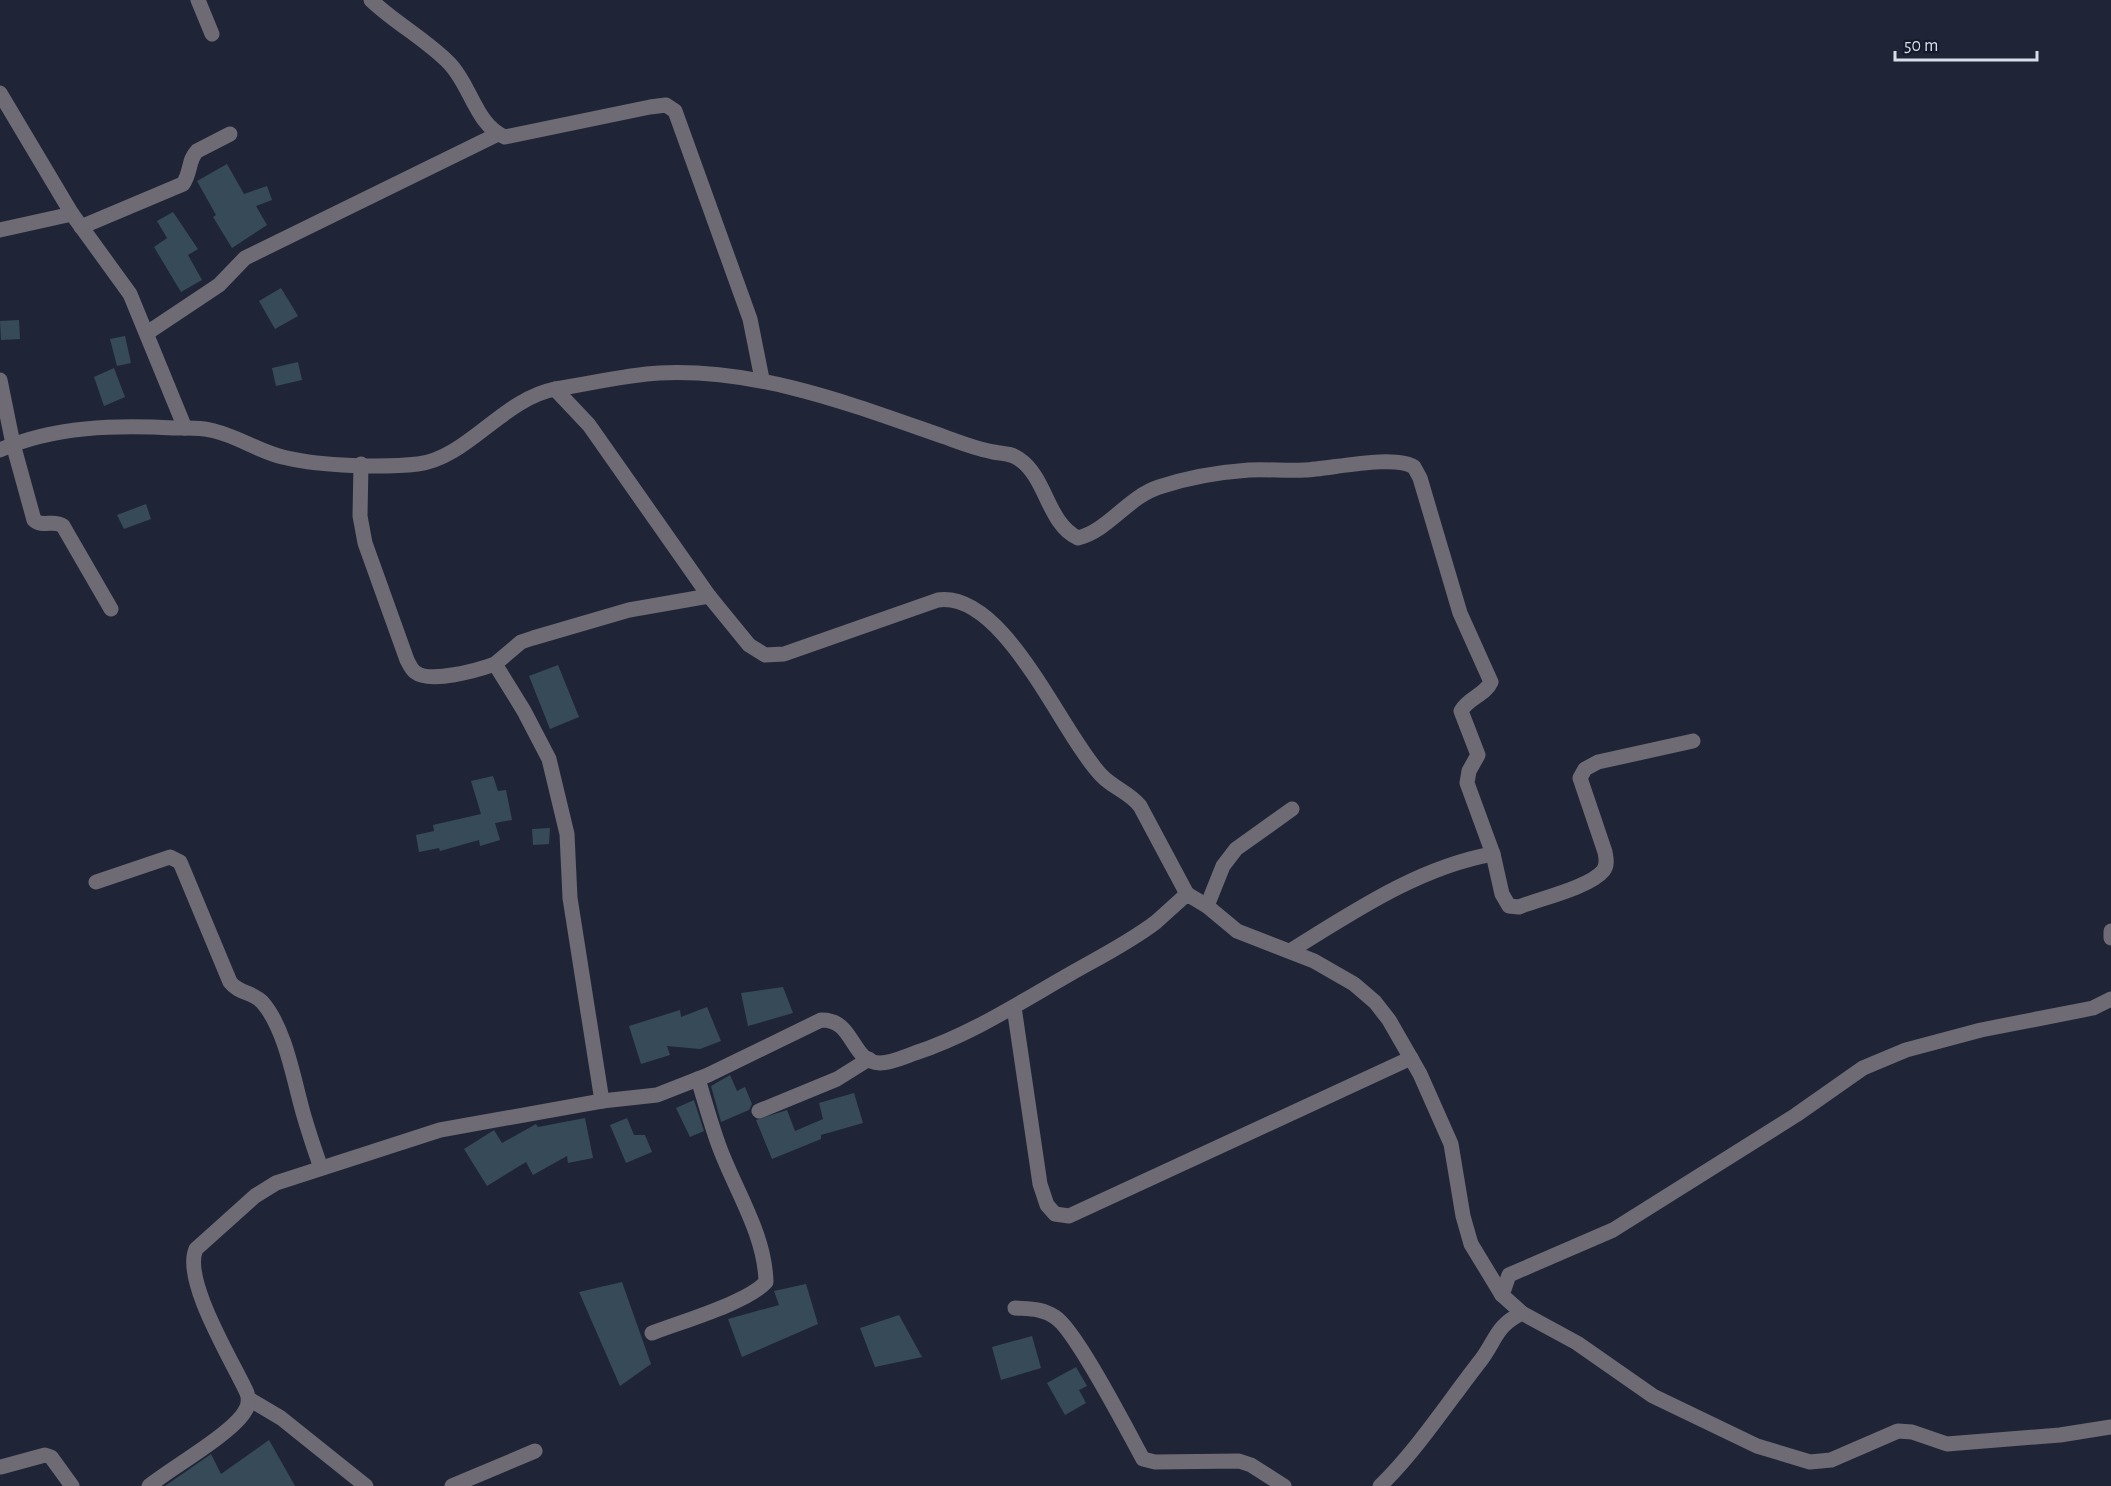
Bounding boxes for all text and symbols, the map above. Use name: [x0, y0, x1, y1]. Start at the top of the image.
scale bar: [1895, 24, 2038, 62]
text: 50 m: [1904, 37, 1938, 55]

